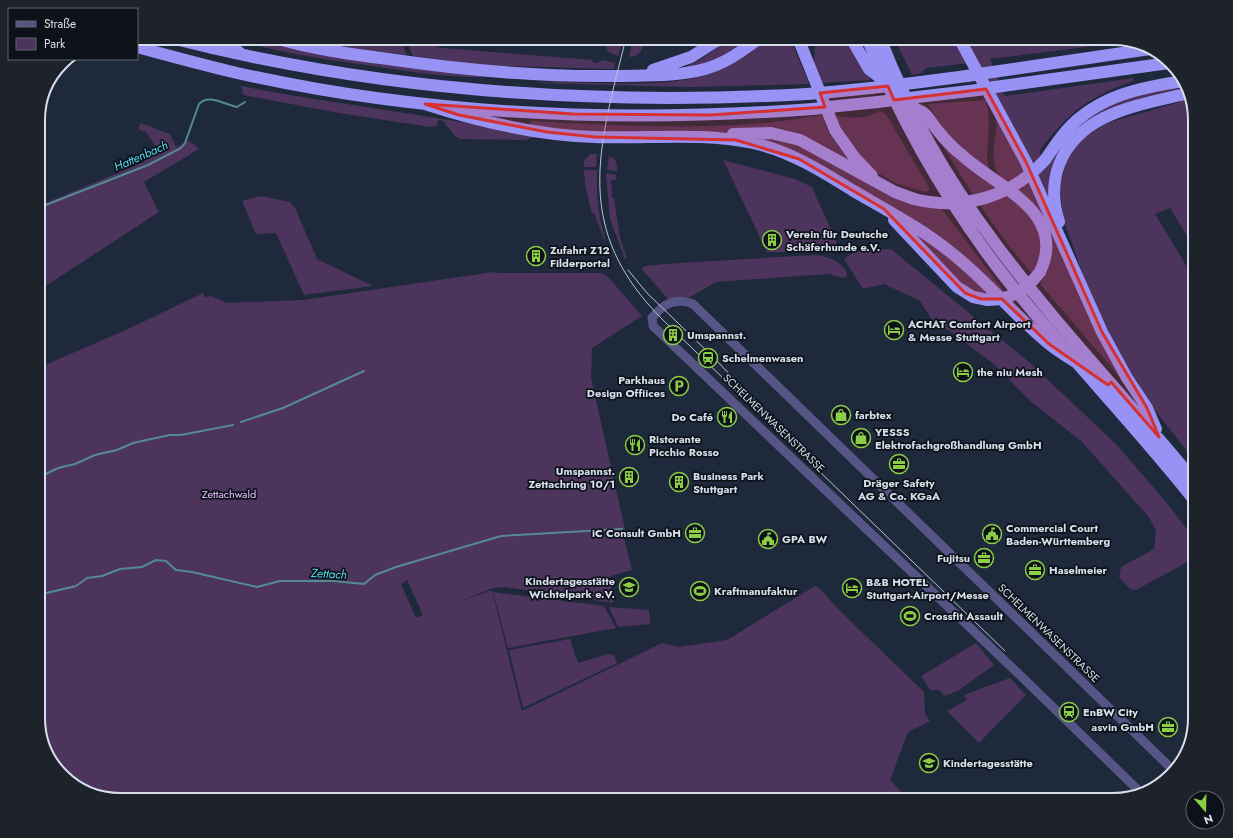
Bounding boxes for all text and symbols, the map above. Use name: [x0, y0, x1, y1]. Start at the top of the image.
legend: [8, 8, 138, 60]
text: Straße: [44, 15, 76, 33]
text: Park: [44, 35, 66, 53]
water label: Hattenbach: [111, 136, 171, 176]
place label: Verein für Deutsche Schäferhunde e.V.: [785, 226, 888, 255]
building icon: Verein für Deutsche Schäferhunde e.V.: [761, 229, 783, 251]
place label: Zufahrt Z12 Filderportal: [550, 242, 610, 271]
building icon: Zufahrt Z12 Filderportal: [525, 245, 547, 267]
place label: ACHAT Comfort Airport & Messe Stuttgart: [907, 316, 1031, 345]
hotel icon: ACHAT Comfort Airport & Messe Stuttgart: [883, 319, 905, 341]
building icon: Umspannst.: [662, 324, 684, 346]
place label: Umspannst.: [687, 327, 746, 343]
station icon: Schelmenwasen: [697, 347, 719, 369]
place label: Schelmenwasen: [722, 350, 803, 366]
hotel icon: the niu Mesh: [952, 361, 974, 383]
place label: the niu Mesh: [977, 364, 1043, 380]
street label: SCHELMENWASENSTRASSE: [719, 370, 829, 476]
place label: Parkhaus Design Offiices: [587, 372, 665, 401]
parking icon: Parkhaus Design Offiices: [668, 375, 690, 397]
shop icon: farbtex: [830, 404, 852, 426]
restaurant icon: Do Café: [716, 406, 738, 428]
place label: farbtex: [855, 407, 892, 423]
place label: Do Café: [671, 409, 713, 425]
place label: YESSS Elektrofachgroßhandlung GmbH: [874, 424, 1042, 453]
shop icon: YESSS Elektrofachgroßhandlung GmbH: [850, 427, 872, 449]
place label: Ristorante Picchio Rosso: [649, 431, 719, 460]
restaurant icon: Ristorante Picchio Rosso: [624, 434, 646, 456]
office icon: Dräger Safety AG & Co. KGaA: [888, 453, 910, 475]
place label: Umspannst. Zettachring 10/1: [529, 463, 615, 492]
building icon: Umspannst. Zettachring 10/1: [618, 466, 640, 488]
place label: Business Park Stuttgart: [693, 468, 765, 497]
building icon: Business Park Stuttgart: [668, 471, 690, 493]
place label: Dräger Safety AG & Co. KGaA: [857, 475, 941, 504]
park label: Zettachwald: [202, 486, 256, 502]
place label: Commercial Court Baden-Württemberg: [1006, 520, 1110, 549]
office icon: iC Consult GmbH: [684, 522, 706, 544]
public building icon: Commercial Court Baden-Württemberg: [981, 523, 1003, 545]
place label: iC Consult GmbH: [592, 525, 681, 541]
public building icon: GPA BW: [757, 528, 779, 550]
place label: GPA BW: [782, 531, 828, 547]
office icon: Fujitsu: [973, 547, 995, 569]
place label: Fujitsu: [937, 550, 970, 566]
office icon: Haselmeier: [1024, 559, 1046, 581]
place label: Haselmeier: [1049, 562, 1108, 578]
water label: Zettach: [310, 564, 347, 584]
place label: Kindertagesstätte Wichtelpark e.V.: [525, 573, 615, 602]
place label: B&B HOTEL Stuttgart-Airport/Messe: [866, 574, 989, 603]
school or university icon: Kindertagesstätte Wichtelpark e.V.: [618, 576, 640, 598]
hotel icon: B&B HOTEL Stuttgart-Airport/Messe: [841, 577, 863, 599]
sports icon: Kraftmanufaktur: [689, 580, 711, 602]
street label: SCHELMENWASENSTRASSE: [994, 580, 1104, 686]
place label: Kraftmanufaktur: [714, 583, 798, 599]
sports icon: Crossfit Assault: [899, 605, 921, 627]
place label: Crossfit Assault: [924, 608, 1004, 624]
station icon: EnBW City: [1058, 701, 1080, 723]
place label: EnBW City: [1083, 704, 1138, 720]
office icon: asvin GmbH: [1157, 716, 1179, 738]
place label: asvin GmbH: [1091, 719, 1154, 735]
school or university icon: Kindertagesstätte: [918, 752, 940, 774]
place label: Kindertagesstätte: [943, 755, 1033, 771]
north arrow: [1185, 790, 1225, 830]
text: N: [1202, 810, 1215, 828]

